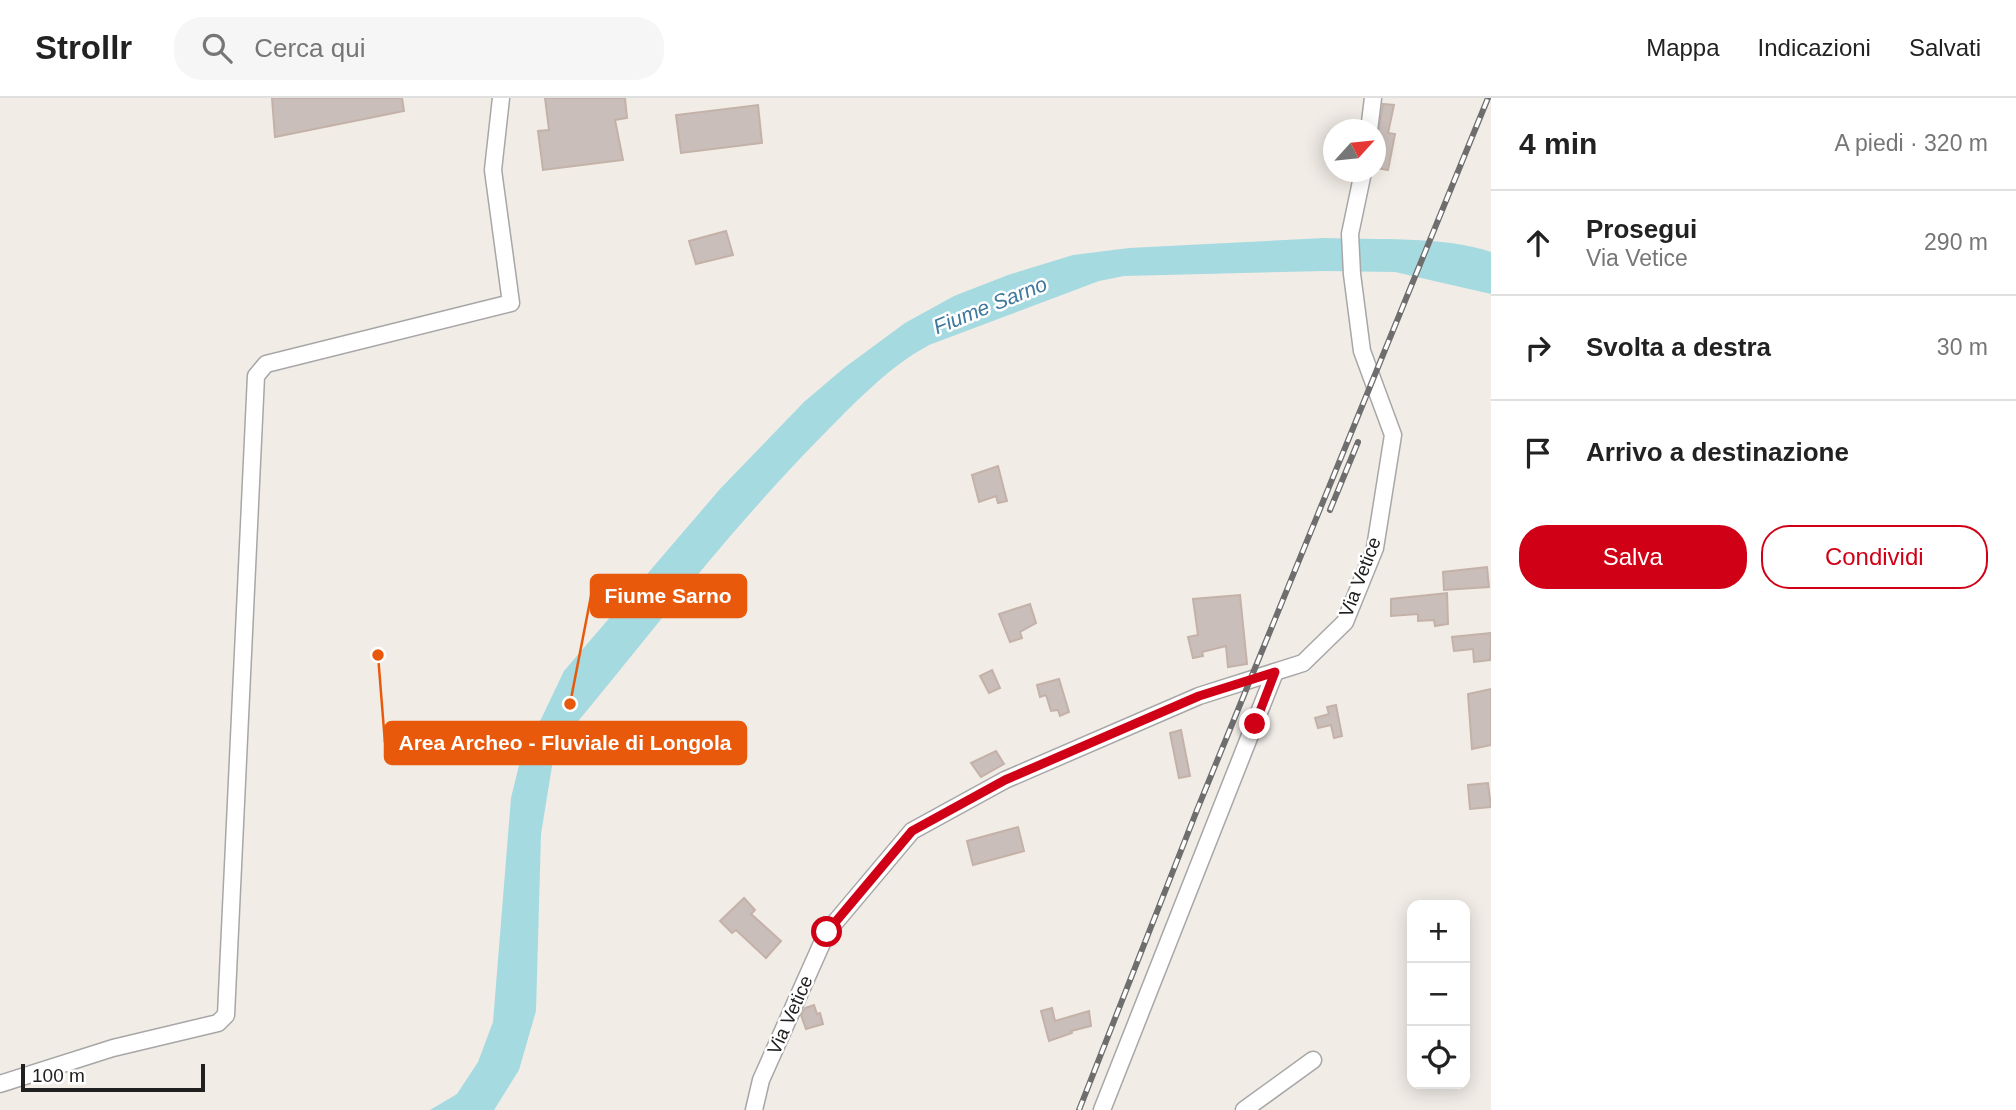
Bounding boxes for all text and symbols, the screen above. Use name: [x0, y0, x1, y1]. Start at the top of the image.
search box: [174, 17, 664, 80]
text: Strollr: [35, 29, 132, 66]
icon: search: [198, 29, 236, 67]
text: Cerca qui: [254, 33, 365, 63]
text: Mappa: [1646, 34, 1720, 61]
text: Indicazioni: [1758, 34, 1871, 61]
text: Salvati: [1909, 34, 1981, 61]
north arrow: [1323, 119, 1386, 182]
text: 4 min: [1519, 127, 1597, 160]
text: A piedi · 320 m: [1835, 130, 1988, 156]
text: Prosegui: [1586, 214, 1697, 244]
icon: ahead: [1519, 224, 1557, 262]
text: 290 m: [1924, 229, 1988, 255]
text: Via Vetice: [1586, 245, 1688, 271]
water label: Fiume Sarno: [930, 272, 1050, 338]
icon: right: [1519, 329, 1557, 367]
text: Svolta a destra: [1586, 332, 1771, 362]
text: 30 m: [1937, 334, 1988, 360]
icon: arrive: [1519, 434, 1557, 472]
text: Arrivo a destinazione: [1586, 437, 1849, 467]
button: Salva: [1519, 525, 1747, 589]
button: Condividi: [1761, 525, 1988, 589]
street label: Via Vetice: [1335, 534, 1385, 620]
callout: Fiume Sarno: [591, 575, 746, 617]
text: Fiume Sarno: [604, 584, 732, 607]
route end: [1239, 708, 1270, 739]
callout: Area Archeo - Fluviale di Longola: [385, 722, 746, 764]
text: Area Archeo - Fluviale di Longola: [399, 731, 732, 754]
map controls: [1407, 900, 1470, 1089]
button: +: [1407, 900, 1470, 963]
route start: [811, 916, 842, 947]
button: −: [1407, 963, 1470, 1026]
street label: Via Vetice: [763, 972, 817, 1058]
button: locate: [1407, 1026, 1470, 1089]
scale bar: [21, 1061, 205, 1093]
text: 100 m: [32, 1065, 85, 1086]

